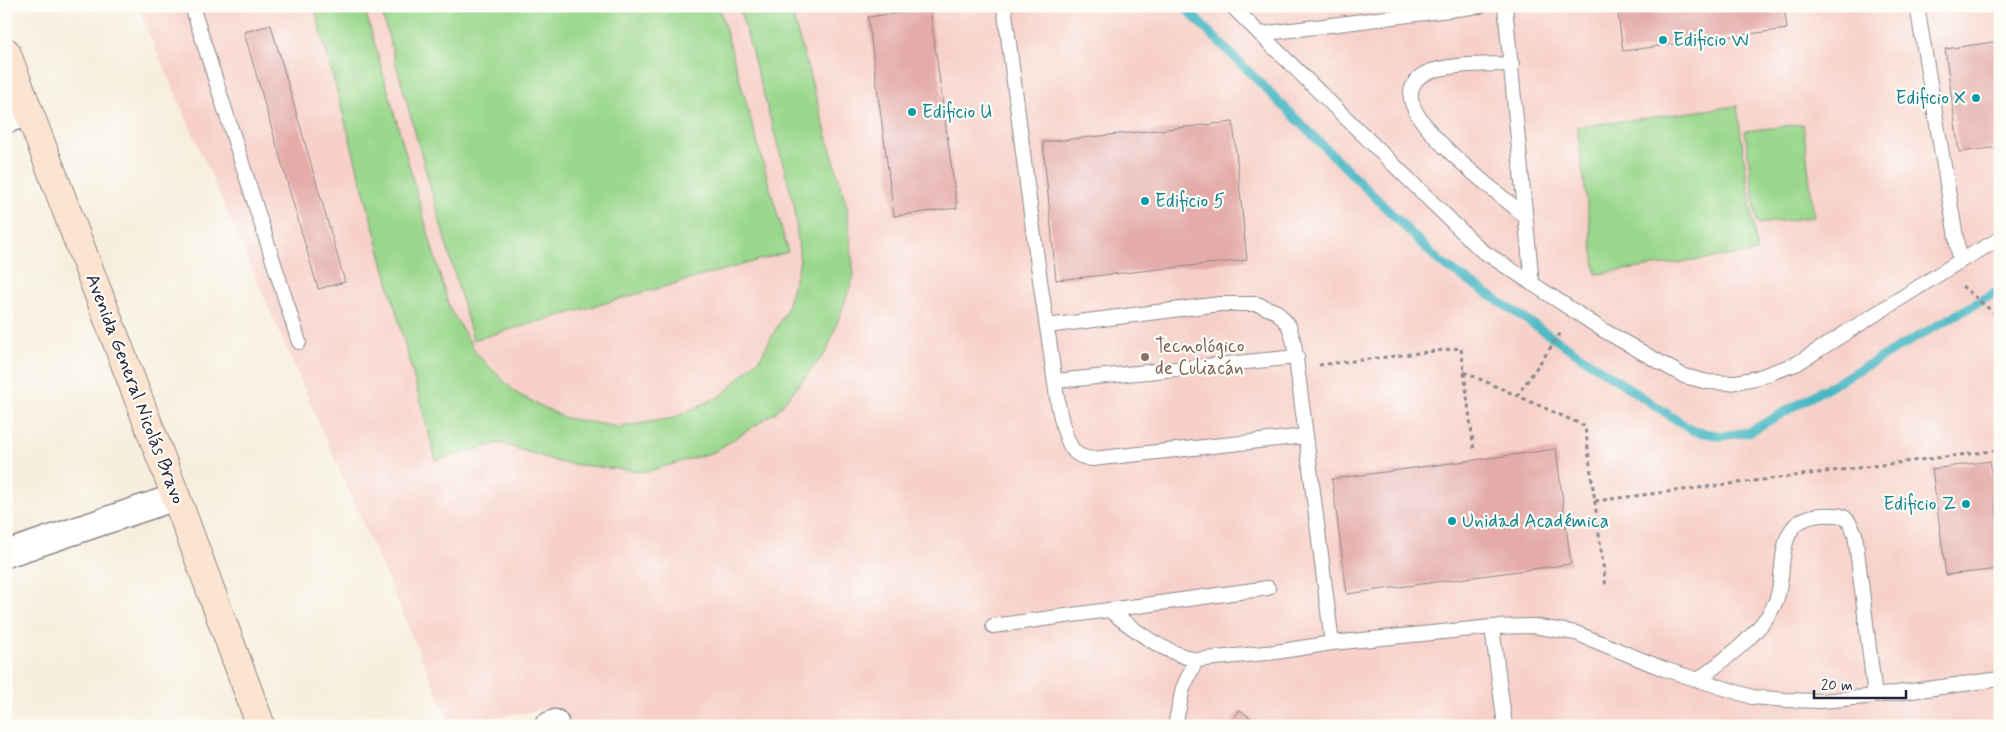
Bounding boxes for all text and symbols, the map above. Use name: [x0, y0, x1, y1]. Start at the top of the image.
place label: Edificio W: [1673, 28, 1749, 53]
marker: Edificio W: [1657, 34, 1669, 46]
place label: Edificio X: [1896, 86, 1966, 111]
marker: Edificio X: [1970, 92, 1982, 104]
place label: Edificio U: [922, 100, 992, 125]
marker: Edificio U: [906, 106, 918, 118]
place label: Edificio 5: [1155, 189, 1225, 214]
marker: Edificio 5: [1139, 195, 1151, 207]
street label: Avenida General Nicolás Bravo: [80, 270, 190, 508]
place label: Tecnológico de Culiacán: [1155, 334, 1245, 381]
marker: Tecnológico de Culiacán: [1139, 351, 1151, 363]
place label: Edificio Z: [1883, 492, 1956, 517]
marker: Edificio Z: [1960, 498, 1972, 510]
place label: Unidad Académica: [1462, 509, 1609, 534]
marker: Unidad Académica: [1446, 515, 1458, 527]
scale bar: [1814, 667, 1906, 699]
text: 20 m: [1821, 676, 1853, 696]

